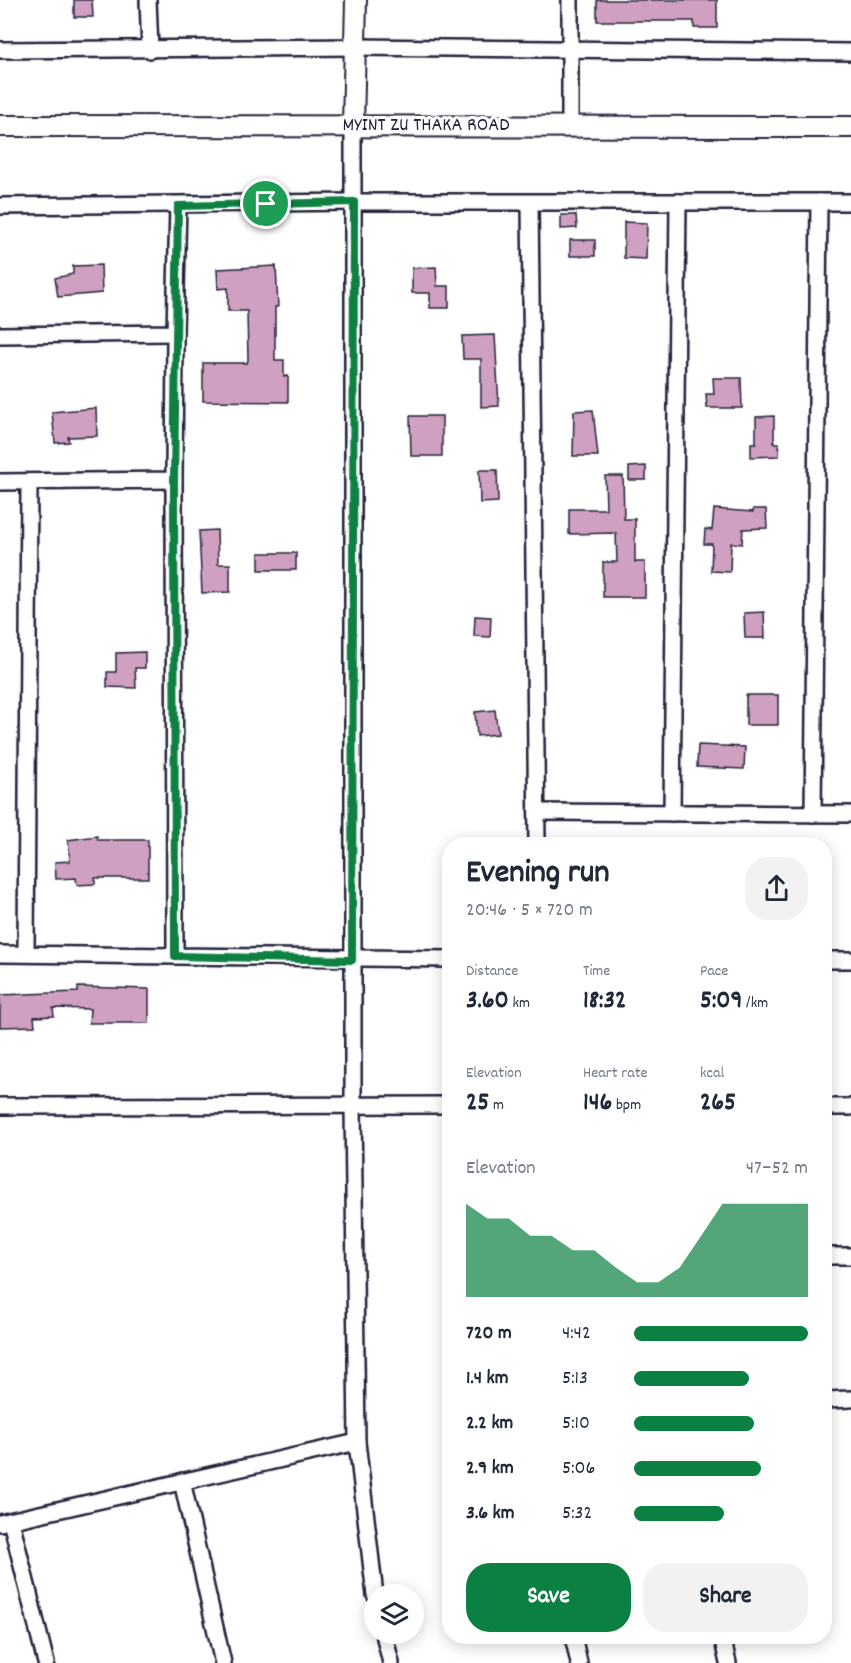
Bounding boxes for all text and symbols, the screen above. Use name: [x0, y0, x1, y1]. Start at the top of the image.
street label: MYINT ZU THAKA ROAD: [342, 112, 510, 140]
pin: [240, 178, 291, 229]
icon: arrive: [249, 187, 282, 220]
text: Evening run: [466, 851, 610, 898]
button: share: [745, 857, 808, 920]
text: 20:46 · 5 × 720 m: [466, 897, 593, 925]
text: Distance: [466, 960, 518, 983]
text: Time: [583, 960, 610, 983]
text: Pace: [700, 960, 728, 983]
text: 3.60: [466, 983, 509, 1020]
text: 18:32: [583, 983, 626, 1020]
text: 5:09: [700, 983, 742, 1020]
text: km: [509, 992, 530, 1015]
text: /km: [742, 992, 768, 1015]
text: Elevation: [466, 1062, 522, 1085]
text: Heart rate: [583, 1062, 648, 1085]
text: kcal: [700, 1062, 724, 1085]
text: 25: [466, 1085, 489, 1122]
text: 146: [583, 1085, 612, 1122]
text: 265: [700, 1085, 736, 1122]
text: m: [489, 1094, 504, 1117]
text: bpm: [612, 1094, 641, 1117]
text: Elevation: [466, 1155, 536, 1183]
text: 47–52 m: [746, 1155, 808, 1183]
text: 720 m: [466, 1320, 512, 1348]
text: 4:42: [562, 1320, 591, 1348]
text: 1.4 km: [466, 1365, 509, 1393]
text: 5:13: [562, 1365, 588, 1393]
text: 2.2 km: [466, 1410, 513, 1438]
text: 5:10: [562, 1410, 590, 1438]
text: 2.9 km: [466, 1455, 514, 1483]
text: 5:06: [562, 1455, 595, 1483]
text: 3.6 km: [466, 1500, 515, 1528]
text: 5:32: [562, 1500, 592, 1528]
button: Save: [466, 1563, 631, 1632]
button: Share: [643, 1563, 808, 1632]
map controls: [364, 1584, 424, 1644]
button: layers: [364, 1584, 424, 1644]

